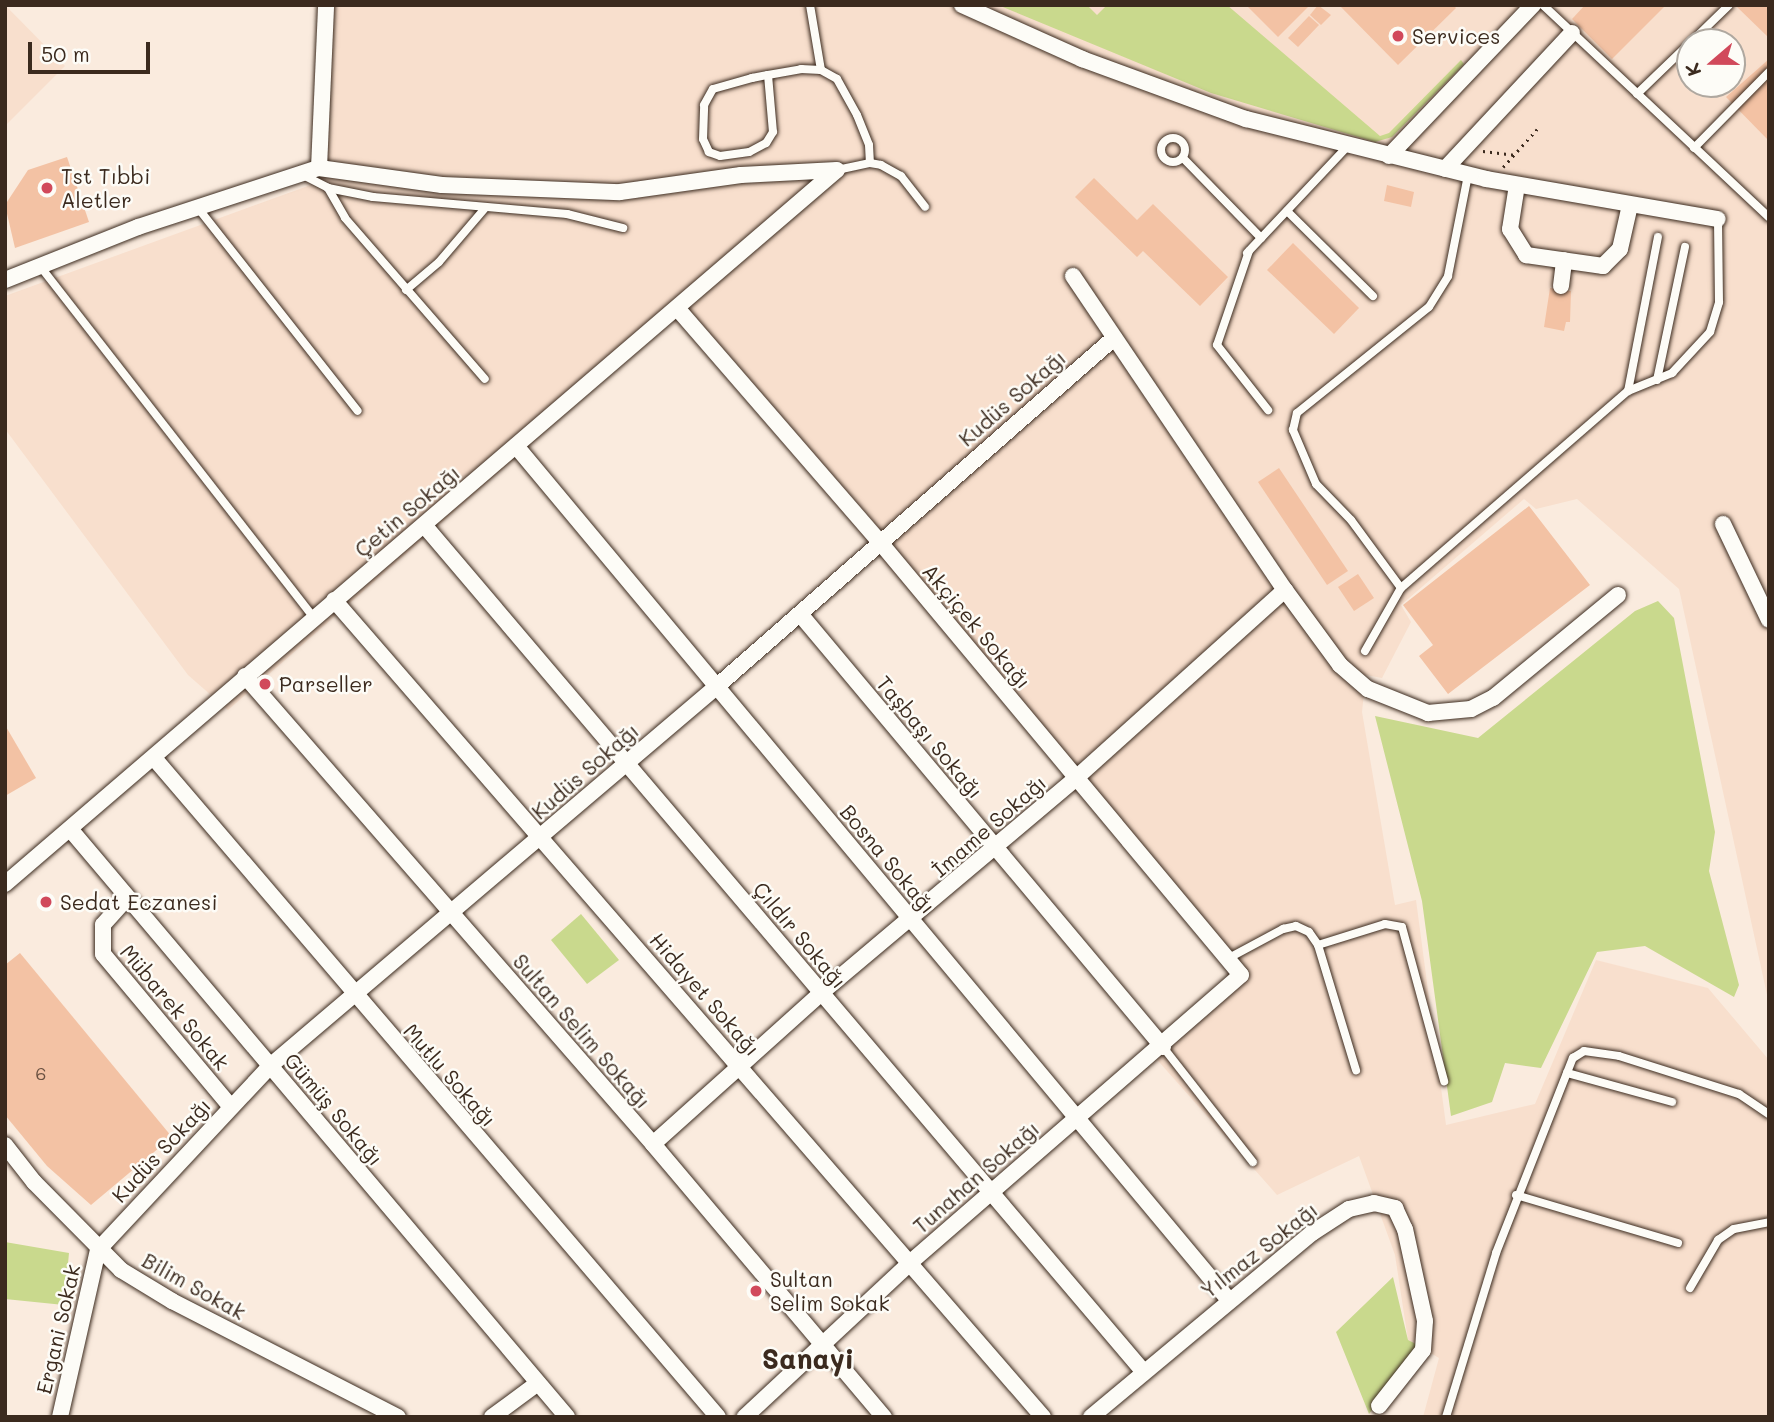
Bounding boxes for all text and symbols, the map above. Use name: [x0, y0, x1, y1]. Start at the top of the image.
place label: Services: [1412, 23, 1500, 49]
scale bar: [32, 28, 154, 72]
marker: Services: [1390, 28, 1406, 44]
north arrow: [1676, 28, 1746, 98]
text: 50 m: [41, 40, 90, 67]
text: K: [1679, 60, 1707, 80]
place label: Tst Tıbbi Aletler: [61, 163, 150, 213]
marker: Tst Tıbbi Aletler: [39, 180, 55, 196]
street label: Kudüs Sokağı: [953, 345, 1071, 451]
street label: Çetin Sokağı: [349, 460, 465, 562]
street label: Akçiçek Sokağı: [918, 559, 1036, 693]
place label: Parseller: [279, 671, 373, 697]
street label: Taşbaşı Sokağı: [871, 671, 989, 803]
marker: Parseller: [257, 676, 273, 692]
street label: Kudüs Sokağı: [526, 718, 644, 824]
street label: İmame Sokağı: [927, 770, 1051, 882]
street label: Bosna Sokağı: [835, 799, 941, 919]
street label: Çıldır Sokağı: [748, 877, 852, 993]
place label: Sedat Eczanesi: [60, 889, 218, 915]
marker: Sedat Eczanesi: [38, 894, 54, 910]
street label: Hidayet Sokağı: [645, 927, 765, 1061]
street label: Mübarek Sokak: [115, 939, 235, 1075]
street label: Sultan Selim Sokağı: [508, 949, 656, 1113]
street label: Mutlu Sokağı: [398, 1018, 502, 1132]
street label: Gümüş Sokağı: [280, 1047, 388, 1171]
house number: 6: [36, 1062, 46, 1084]
street label: Kudüs Sokağı: [106, 1093, 216, 1207]
street label: Tunahan Sokağı: [908, 1116, 1044, 1238]
street label: Yılmaz Sokağı: [1196, 1197, 1322, 1303]
street label: Bilim Sokak: [138, 1247, 250, 1325]
street label: Ergani Sokak: [31, 1262, 85, 1396]
place label: Sultan Selim Sokak: [770, 1266, 890, 1316]
marker: Sultan Selim Sokak: [748, 1283, 764, 1299]
district label: Sanayi: [762, 1341, 854, 1375]

